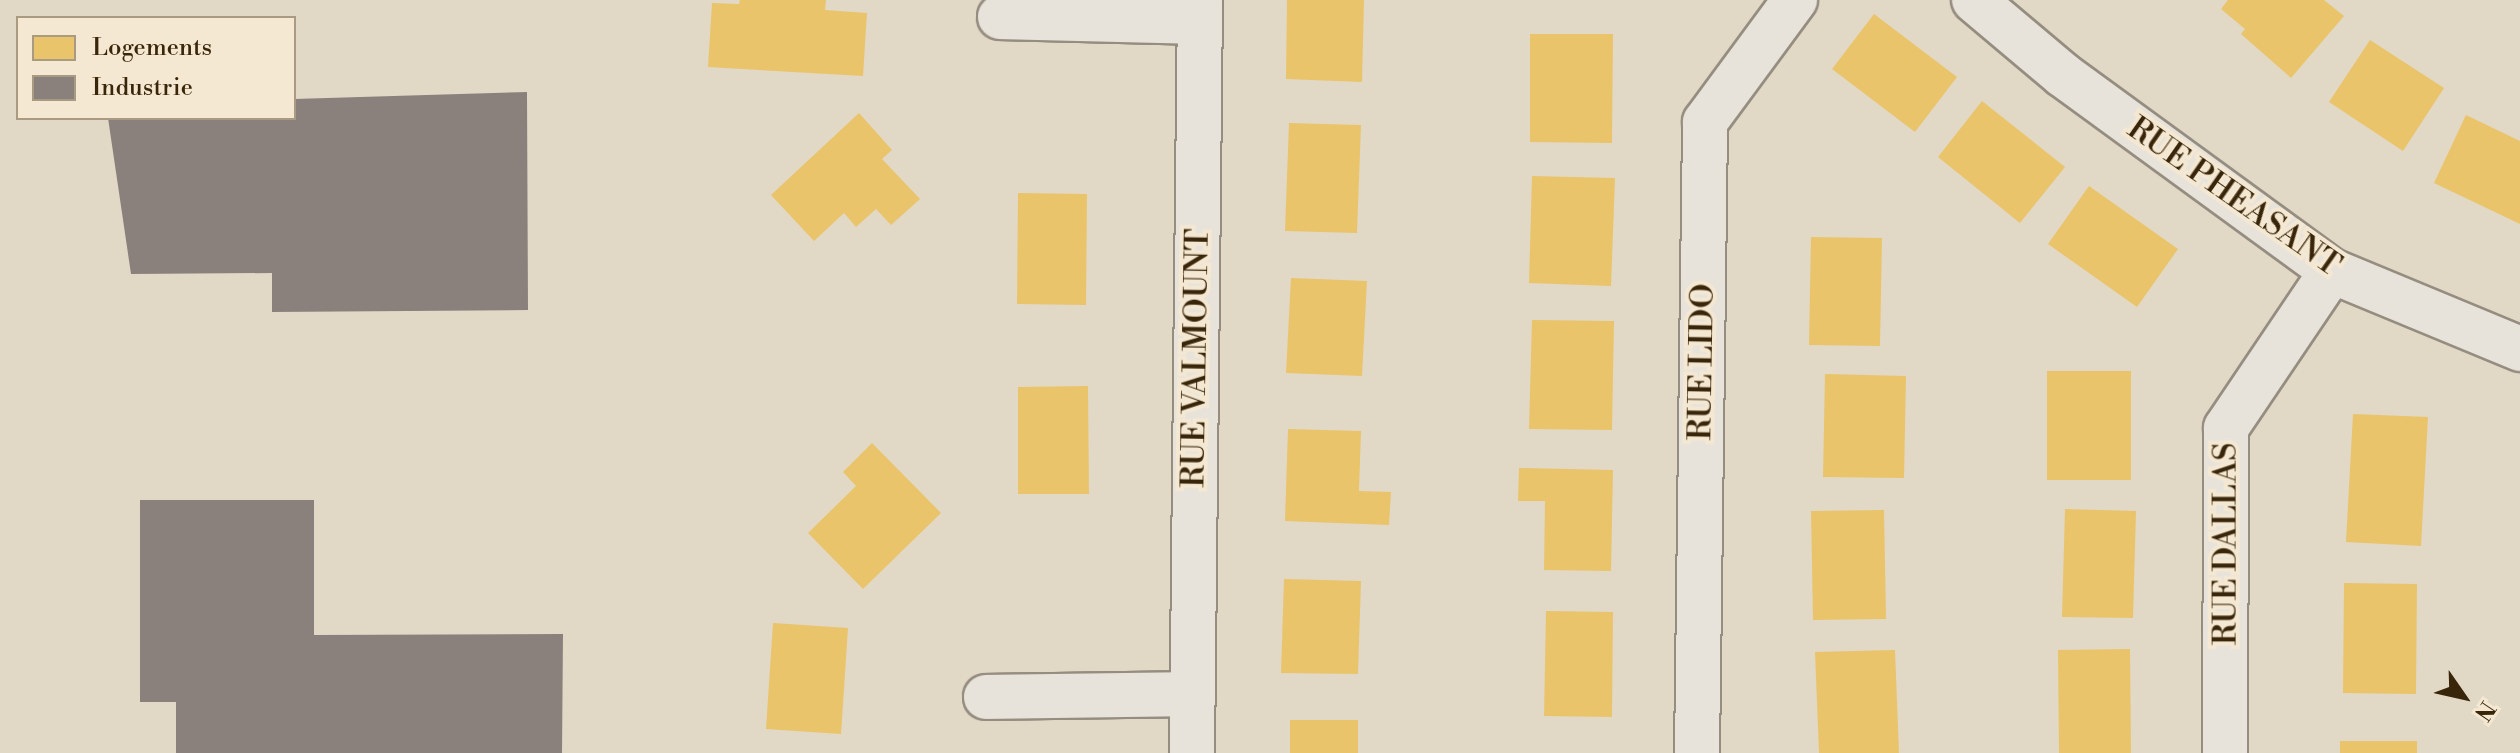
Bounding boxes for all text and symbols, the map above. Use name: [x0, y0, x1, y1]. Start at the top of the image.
legend: [16, 16, 296, 120]
text: Logements: [92, 33, 212, 63]
text: Industrie: [92, 73, 193, 103]
street label: RUE PHEASANT: [2120, 109, 2348, 285]
street label: RUE VALMOUNT: [1175, 228, 1217, 488]
street label: RUE LIDO: [1681, 283, 1723, 441]
street label: RUE DALLAS: [2207, 443, 2245, 645]
north arrow: [2424, 657, 2504, 737]
text: N: [2468, 696, 2500, 725]

